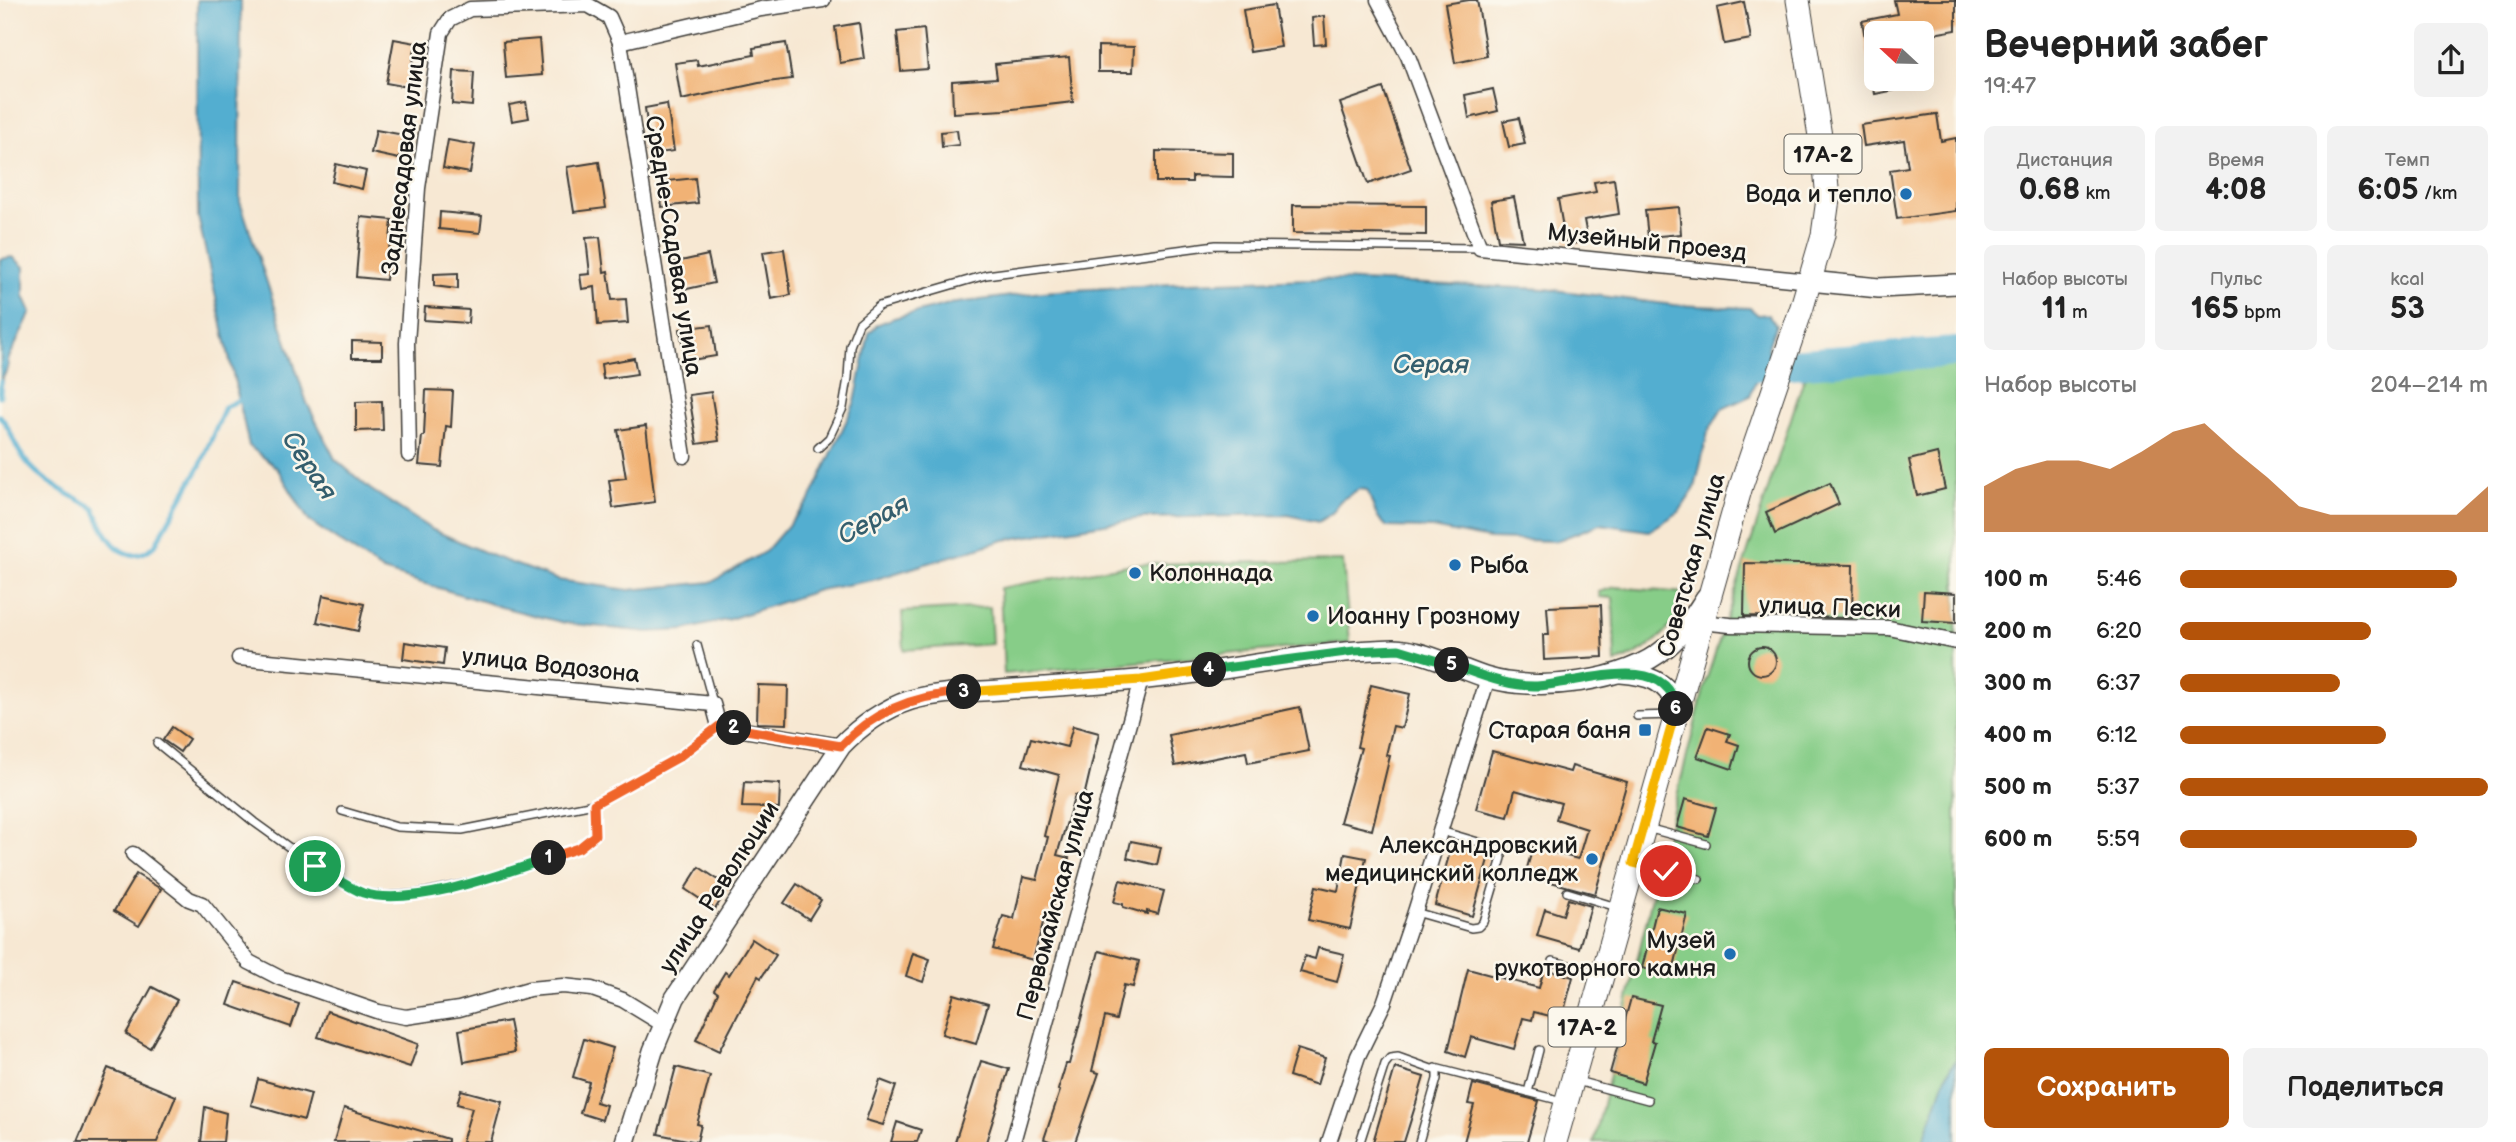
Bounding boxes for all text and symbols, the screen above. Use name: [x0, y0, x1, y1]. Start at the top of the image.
north arrow: [1864, 21, 1934, 91]
map controls: [1864, 21, 1934, 91]
text: Вечерний забег: [1984, 23, 2268, 68]
button: share: [2414, 23, 2488, 97]
street label: Заднесадовая улица: [376, 39, 433, 277]
text: 19:47: [1984, 72, 2036, 100]
street label: Средне-Садовая улица: [639, 113, 708, 379]
road number: 17А-2: [1784, 134, 1862, 174]
text: Дистанция: [2017, 149, 2113, 172]
text: Время: [2208, 149, 2264, 172]
text: Темп: [2385, 149, 2430, 172]
text: 0.68: [2019, 172, 2080, 208]
text: 4:08: [2205, 172, 2267, 208]
text: 6:05: [2357, 172, 2419, 208]
place label: Вода и тепло: [1745, 180, 1892, 209]
text: km: [2080, 182, 2110, 205]
text: /km: [2419, 182, 2457, 205]
marker: Вода и тепло: [1898, 186, 1914, 202]
street label: Музейный проезд: [1546, 218, 1748, 267]
text: Набор высоты: [2001, 268, 2128, 291]
text: Пульс: [2210, 268, 2262, 291]
text: kcal: [2390, 268, 2424, 291]
text: 11: [2042, 291, 2067, 327]
text: 165: [2191, 291, 2239, 327]
text: 53: [2390, 291, 2425, 327]
text: m: [2067, 301, 2088, 324]
text: bpm: [2239, 301, 2281, 324]
water label: Серая: [1393, 350, 1470, 381]
text: Набор высоты: [1984, 371, 2137, 399]
text: 204–214 m: [2370, 371, 2488, 399]
water label: Серая: [275, 425, 343, 507]
street label: Советская улица: [1651, 470, 1732, 660]
water label: Серая: [833, 488, 915, 552]
place label: Рыба: [1469, 551, 1529, 580]
marker: Рыба: [1447, 557, 1463, 573]
place label: Колоннада: [1149, 559, 1273, 588]
marker: Колоннада: [1127, 565, 1143, 581]
text: 100 m: [1984, 565, 2048, 593]
text: 5:46: [2096, 565, 2142, 593]
street label: улица Пески: [1758, 591, 1902, 624]
place label: Иоанну Грозному: [1327, 602, 1520, 631]
marker: Иоанну Грозному: [1305, 608, 1321, 624]
text: 200 m: [1984, 617, 2052, 645]
text: 6:20: [2096, 617, 2142, 645]
street label: улица Водозона: [461, 642, 641, 689]
pin: 5: [1434, 648, 1470, 682]
pin: 4: [1192, 652, 1226, 688]
text: 5: [1446, 653, 1457, 676]
text: 4: [1203, 658, 1214, 681]
text: 300 m: [1984, 669, 2052, 697]
text: 6:37: [2096, 669, 2140, 697]
pin: 3: [946, 674, 982, 710]
text: 3: [958, 680, 969, 703]
pin: 6: [1658, 692, 1694, 726]
text: 6: [1670, 697, 1681, 720]
pin: 2: [716, 710, 752, 746]
text: 2: [728, 716, 739, 739]
place label: Старая баня: [1488, 716, 1631, 745]
text: 400 m: [1984, 721, 2052, 749]
text: 6:12: [2096, 721, 2137, 749]
marker: Старая баня: [1637, 722, 1653, 738]
text: 500 m: [1984, 773, 2052, 801]
text: 5:37: [2096, 773, 2139, 801]
street label: Первомайская улица: [1011, 786, 1100, 1024]
street label: улица Революции: [653, 796, 786, 978]
text: 600 m: [1984, 825, 2052, 853]
text: 5:59: [2096, 825, 2140, 853]
place label: Александровский медицинский колледж: [1325, 831, 1578, 888]
pin: [285, 836, 345, 896]
pin: 1: [532, 840, 566, 876]
pin: [1636, 841, 1696, 901]
text: 1: [545, 846, 553, 869]
icon: arrive: [296, 847, 334, 885]
marker: Александровский медицинский колледж: [1584, 851, 1600, 867]
icon: check: [1647, 852, 1685, 890]
place label: Музей рукотворного камня: [1494, 926, 1716, 983]
marker: Музей рукотворного камня: [1722, 946, 1738, 962]
road number: 17А-2: [1548, 1008, 1626, 1046]
button: Сохранить: [1984, 1048, 2229, 1128]
button: Поделиться: [2243, 1048, 2488, 1128]

